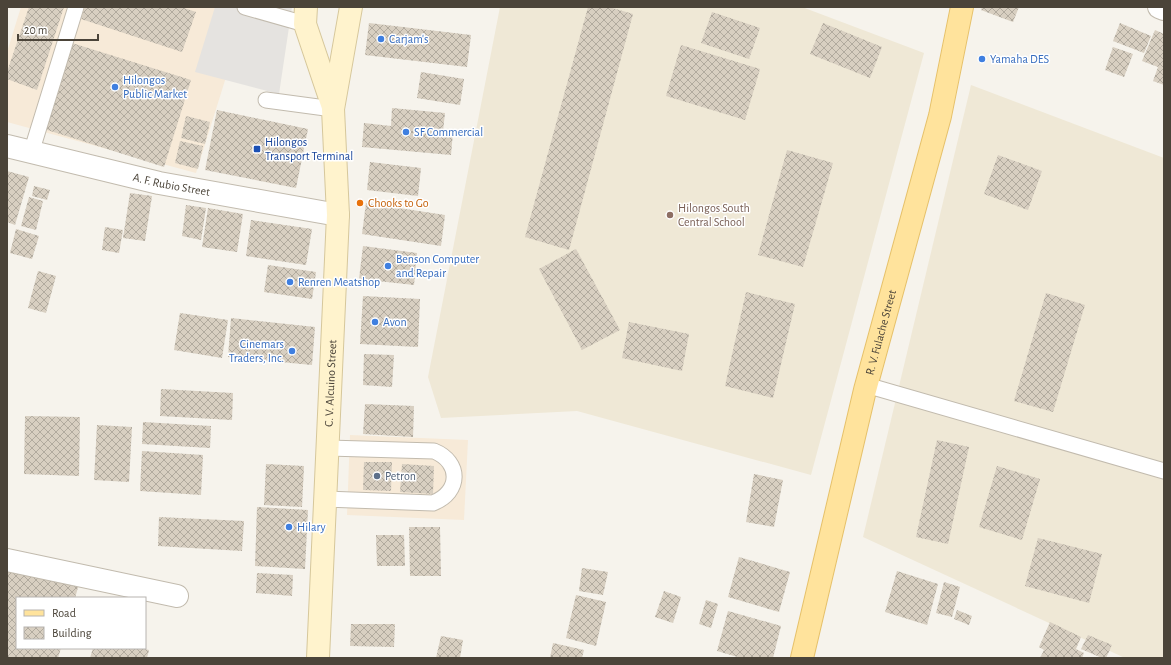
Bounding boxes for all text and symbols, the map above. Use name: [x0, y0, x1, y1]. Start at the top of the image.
scale bar: [18, 16, 98, 42]
text: 20 m: [24, 24, 47, 36]
place label: Carjam's: [389, 33, 428, 46]
marker: Carjam's: [376, 34, 386, 44]
place label: Yamaha DES: [990, 53, 1049, 65]
marker: Yamaha DES: [977, 54, 987, 64]
place label: Hilongos Public Market: [123, 74, 187, 100]
marker: Hilongos Public Market: [110, 82, 120, 92]
place label: SF Commercial: [414, 126, 483, 138]
marker: SF Commercial: [401, 127, 411, 137]
place label: Hilongos Transport Terminal: [265, 136, 353, 162]
marker: Hilongos Transport Terminal: [252, 144, 262, 154]
street label: A. F. Rubio Street: [132, 171, 211, 198]
place label: Chooks to Go: [368, 197, 429, 209]
marker: Chooks to Go: [355, 198, 365, 208]
place label: Hilongos South Central School: [678, 202, 750, 228]
marker: Hilongos South Central School: [665, 210, 675, 220]
place label: Benson Computer and Repair: [396, 253, 479, 279]
marker: Benson Computer and Repair: [383, 261, 393, 271]
place label: Renren Meatshop: [298, 276, 380, 288]
marker: Renren Meatshop: [285, 277, 295, 287]
street label: R. V. Fulache Street: [863, 288, 898, 376]
place label: Avon: [383, 316, 407, 328]
marker: Avon: [370, 317, 380, 327]
place label: Cinemars Traders, Inc.: [229, 338, 284, 364]
street label: C. V. Alcuino Street: [322, 339, 338, 427]
marker: Cinemars Traders, Inc.: [287, 346, 297, 356]
place label: Petron: [385, 470, 416, 482]
marker: Petron: [372, 471, 382, 481]
place label: Hilary: [297, 521, 326, 534]
marker: Hilary: [284, 522, 294, 532]
legend: [16, 597, 146, 649]
text: Road: [52, 607, 76, 619]
text: Building: [52, 627, 92, 639]

